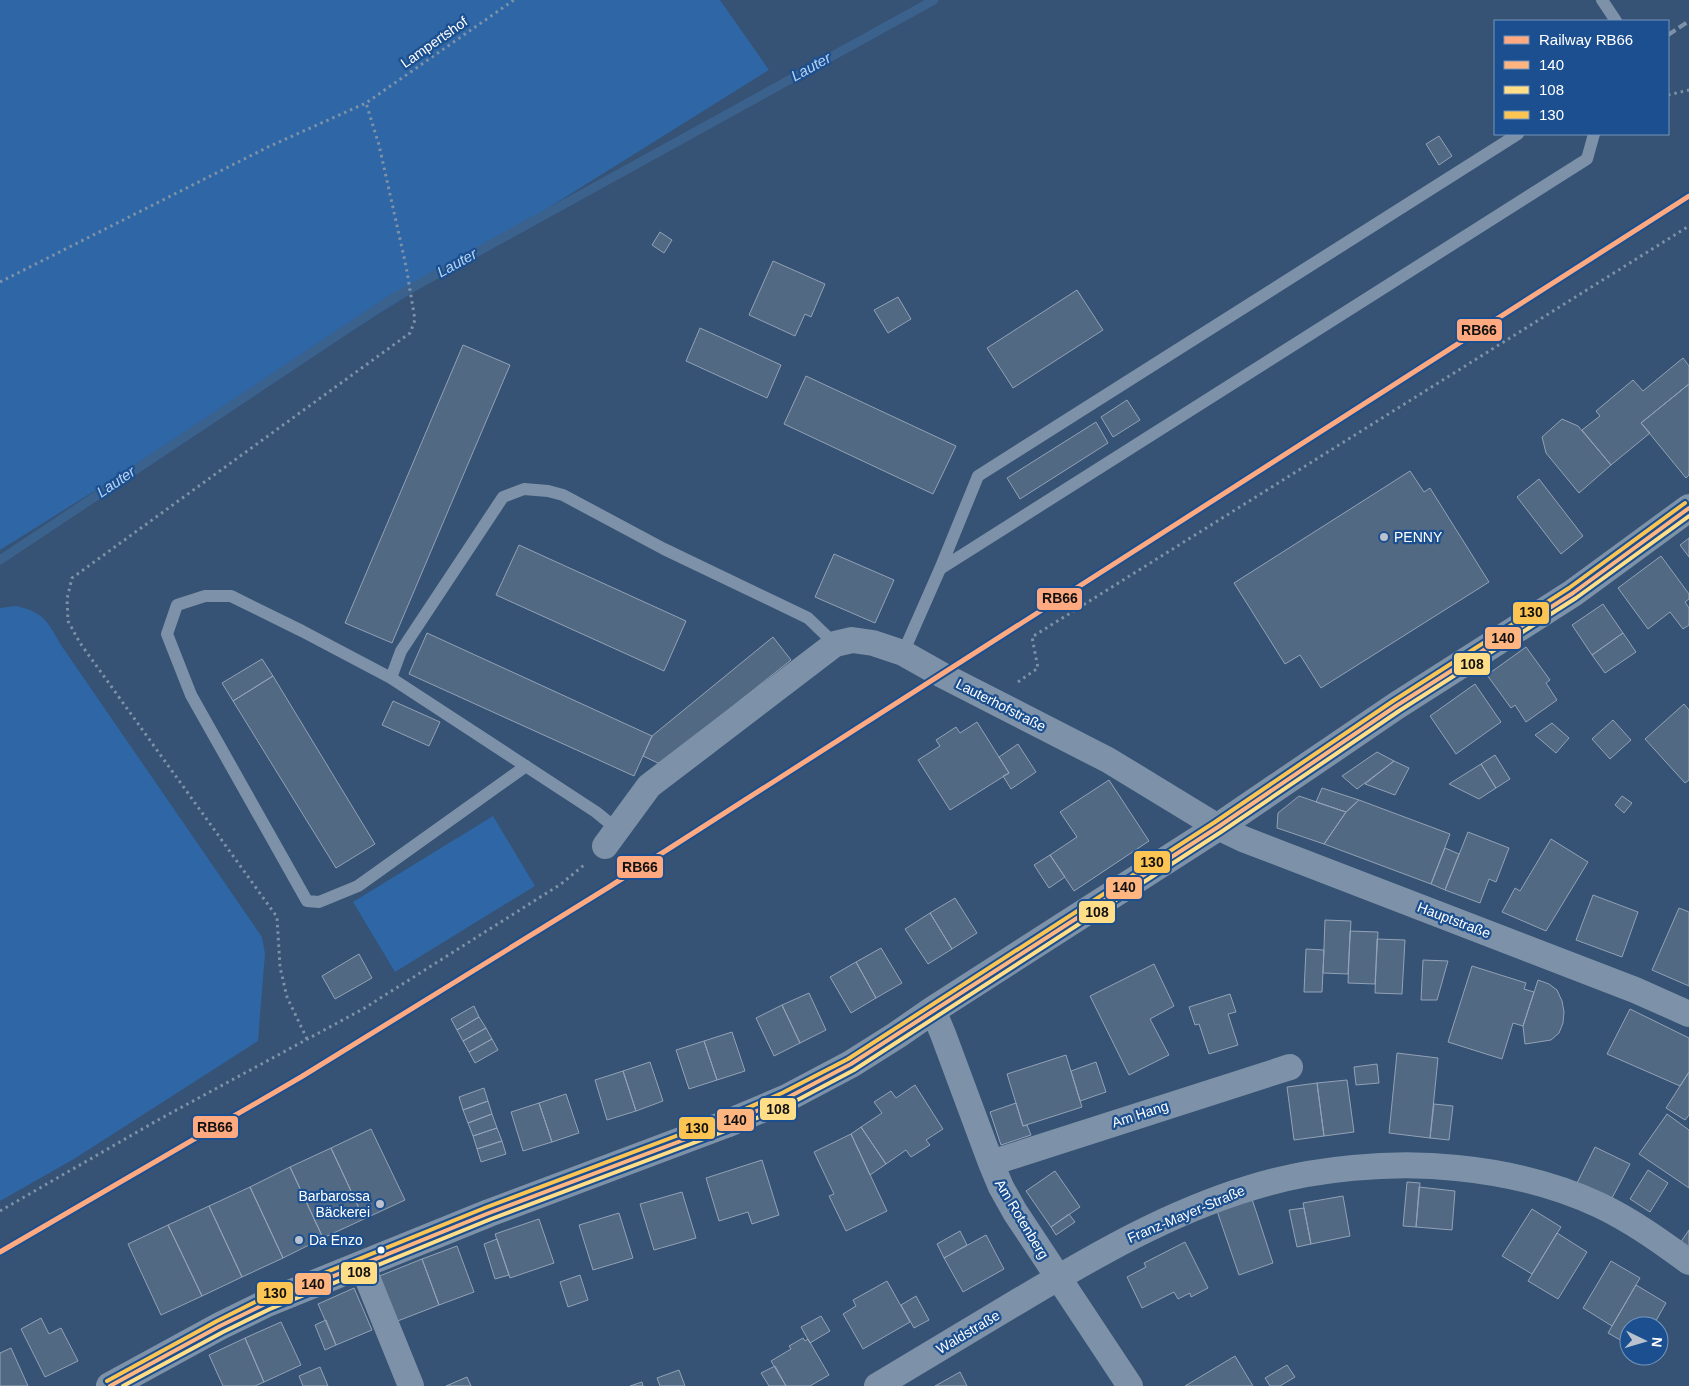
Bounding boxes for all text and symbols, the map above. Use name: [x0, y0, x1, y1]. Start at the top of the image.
street label: Lampertshof: [398, 13, 471, 71]
legend: [1494, 20, 1669, 135]
text: Railway RB66: [1539, 31, 1633, 48]
water label: Lauter: [788, 48, 834, 84]
text: 140: [1539, 56, 1564, 73]
text: 108: [1539, 81, 1564, 98]
text: 130: [1539, 106, 1564, 123]
water label: Lauter: [434, 244, 480, 280]
line badge: RB66: [1456, 318, 1503, 342]
text: RB66: [1461, 322, 1497, 338]
water label: Lauter: [93, 462, 139, 501]
place label: PENNY: [1394, 529, 1443, 545]
marker: PENNY: [1378, 531, 1390, 543]
line badge: RB66: [1036, 587, 1083, 611]
text: RB66: [1042, 590, 1078, 606]
line badge: 130: [1512, 601, 1550, 625]
text: 130: [1519, 604, 1543, 620]
line badge: 140: [1484, 626, 1522, 650]
text: 140: [1491, 630, 1515, 646]
line badge: 108: [1453, 652, 1491, 676]
text: 108: [1460, 656, 1484, 672]
street label: Lauterhofstraße: [953, 675, 1049, 735]
line badge: 130: [1133, 850, 1171, 874]
text: 130: [1140, 854, 1164, 870]
line badge: RB66: [616, 855, 664, 879]
text: RB66: [622, 859, 658, 875]
line badge: 140: [1105, 876, 1143, 900]
text: 140: [1112, 879, 1136, 895]
street label: Hauptstraße: [1415, 899, 1493, 941]
line badge: 108: [1078, 900, 1116, 924]
text: 108: [1085, 904, 1109, 920]
line badge: 108: [759, 1097, 797, 1121]
street label: Am Hang: [1110, 1097, 1170, 1131]
text: 108: [766, 1101, 790, 1117]
line badge: 140: [716, 1108, 755, 1132]
text: 140: [723, 1112, 747, 1128]
line badge: RB66: [192, 1115, 239, 1139]
line badge: 130: [678, 1116, 716, 1140]
text: RB66: [197, 1119, 233, 1135]
text: 130: [685, 1120, 709, 1136]
street label: Am Rotenberg: [992, 1176, 1052, 1262]
street label: Franz-Mayer-Straße: [1125, 1182, 1247, 1246]
place label: Barbarossa Bäckerei: [298, 1188, 370, 1220]
marker: Barbarossa Bäckerei: [374, 1198, 386, 1210]
place label: Da Enzo: [309, 1232, 363, 1248]
marker: Da Enzo: [293, 1234, 305, 1246]
unlabelled marker: [376, 1245, 386, 1255]
line badge: 108: [340, 1261, 378, 1285]
text: 108: [347, 1264, 371, 1280]
line badge: 140: [294, 1272, 332, 1296]
text: 140: [301, 1276, 325, 1292]
line badge: 130: [256, 1281, 294, 1305]
text: 130: [263, 1285, 287, 1301]
street label: Waldstraße: [933, 1307, 1003, 1357]
north arrow: [1619, 1316, 1669, 1366]
text: N: [1649, 1336, 1665, 1348]

